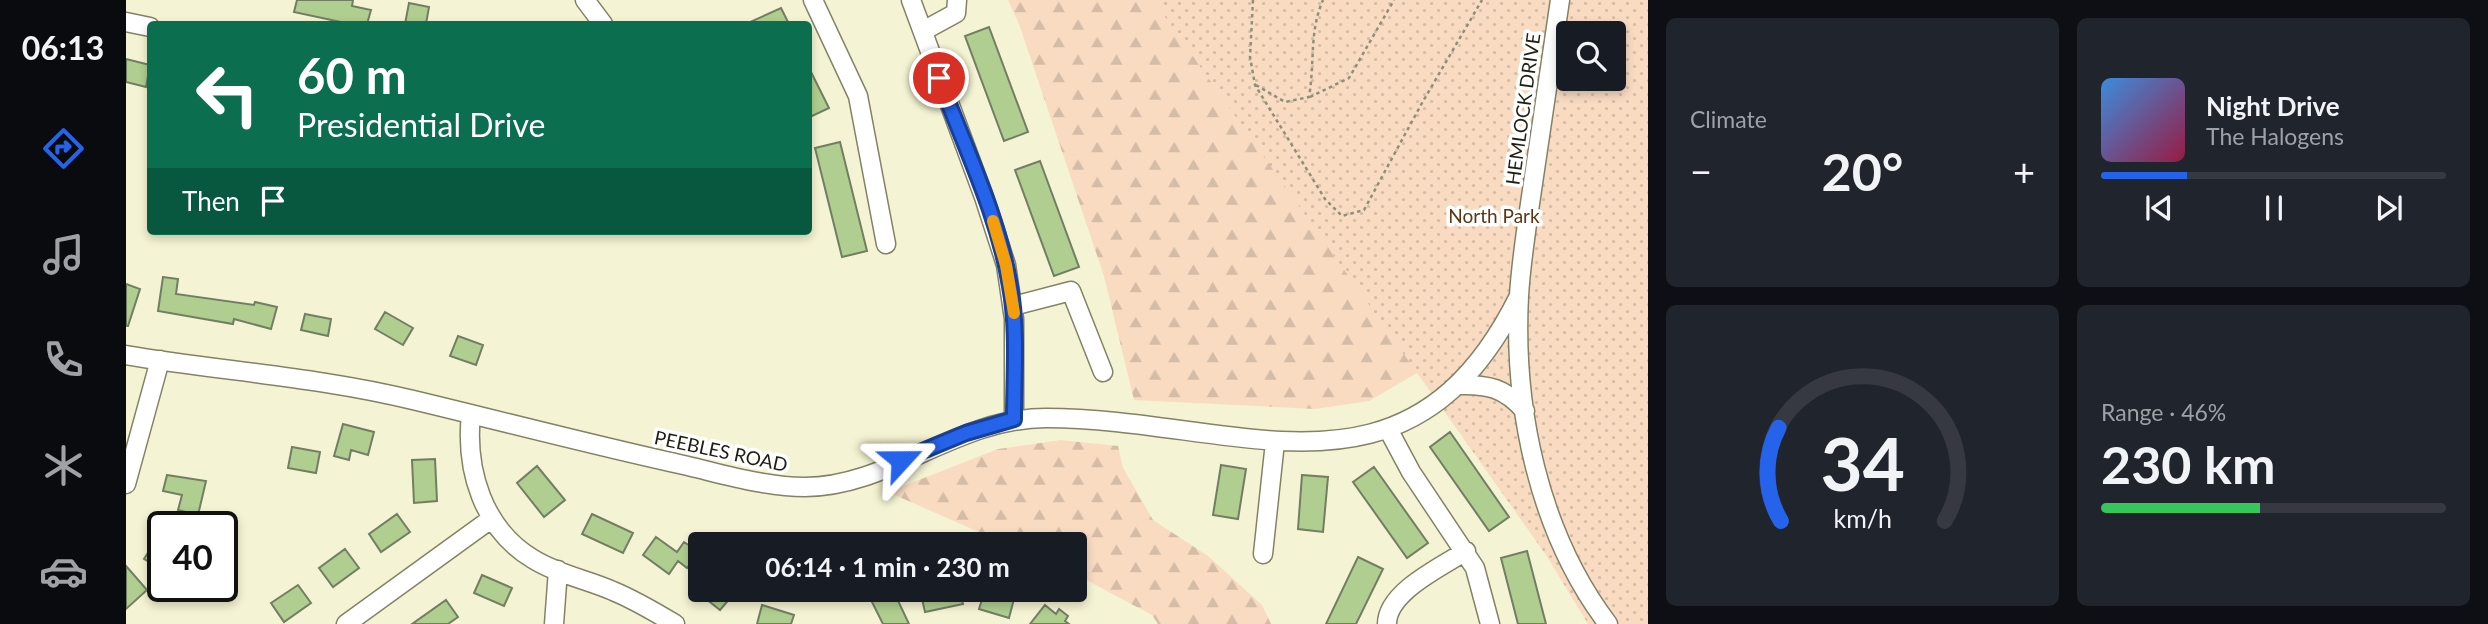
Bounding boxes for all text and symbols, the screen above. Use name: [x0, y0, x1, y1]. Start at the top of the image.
map controls: [1556, 21, 1626, 91]
button: search: [1556, 21, 1626, 91]
text: 06:13: [22, 28, 104, 67]
street label: HEMLOCK DRIVE: [1500, 31, 1545, 186]
text: 60 m: [297, 46, 407, 104]
pin: [909, 48, 969, 108]
icon: left: [182, 49, 273, 140]
icon: arrive: [920, 59, 958, 97]
text: Night Drive: [2206, 90, 2340, 122]
text: Presidential Drive: [297, 105, 545, 144]
text: Climate: [1690, 105, 1767, 133]
text: The Halogens: [2206, 122, 2344, 150]
icon: directions: [39, 124, 88, 173]
text: 20°: [1822, 140, 1903, 202]
text: −: [1690, 148, 1712, 194]
text: +: [2013, 148, 2035, 194]
icon: arrive: [254, 182, 292, 220]
text: Then: [182, 185, 240, 217]
icon: previous: [2140, 189, 2178, 227]
icon: pause: [2255, 189, 2293, 227]
icon: next: [2370, 189, 2408, 227]
park label: North Park: [1448, 204, 1540, 227]
icon: music: [39, 230, 88, 279]
icon: phone: [39, 335, 88, 384]
text: Range · 46%: [2101, 398, 2226, 426]
text: 34: [1820, 420, 1905, 508]
position arrow: [864, 423, 938, 497]
street label: PEEBLES ROAD: [652, 425, 790, 476]
text: 230 km: [2101, 433, 2275, 495]
icon: climate: [39, 441, 88, 490]
text: km/h: [1833, 503, 1892, 533]
speed limit sign: 40: [147, 511, 238, 602]
icon: car: [39, 547, 88, 596]
text: 06:14 · 1 min · 230 m: [765, 551, 1010, 583]

